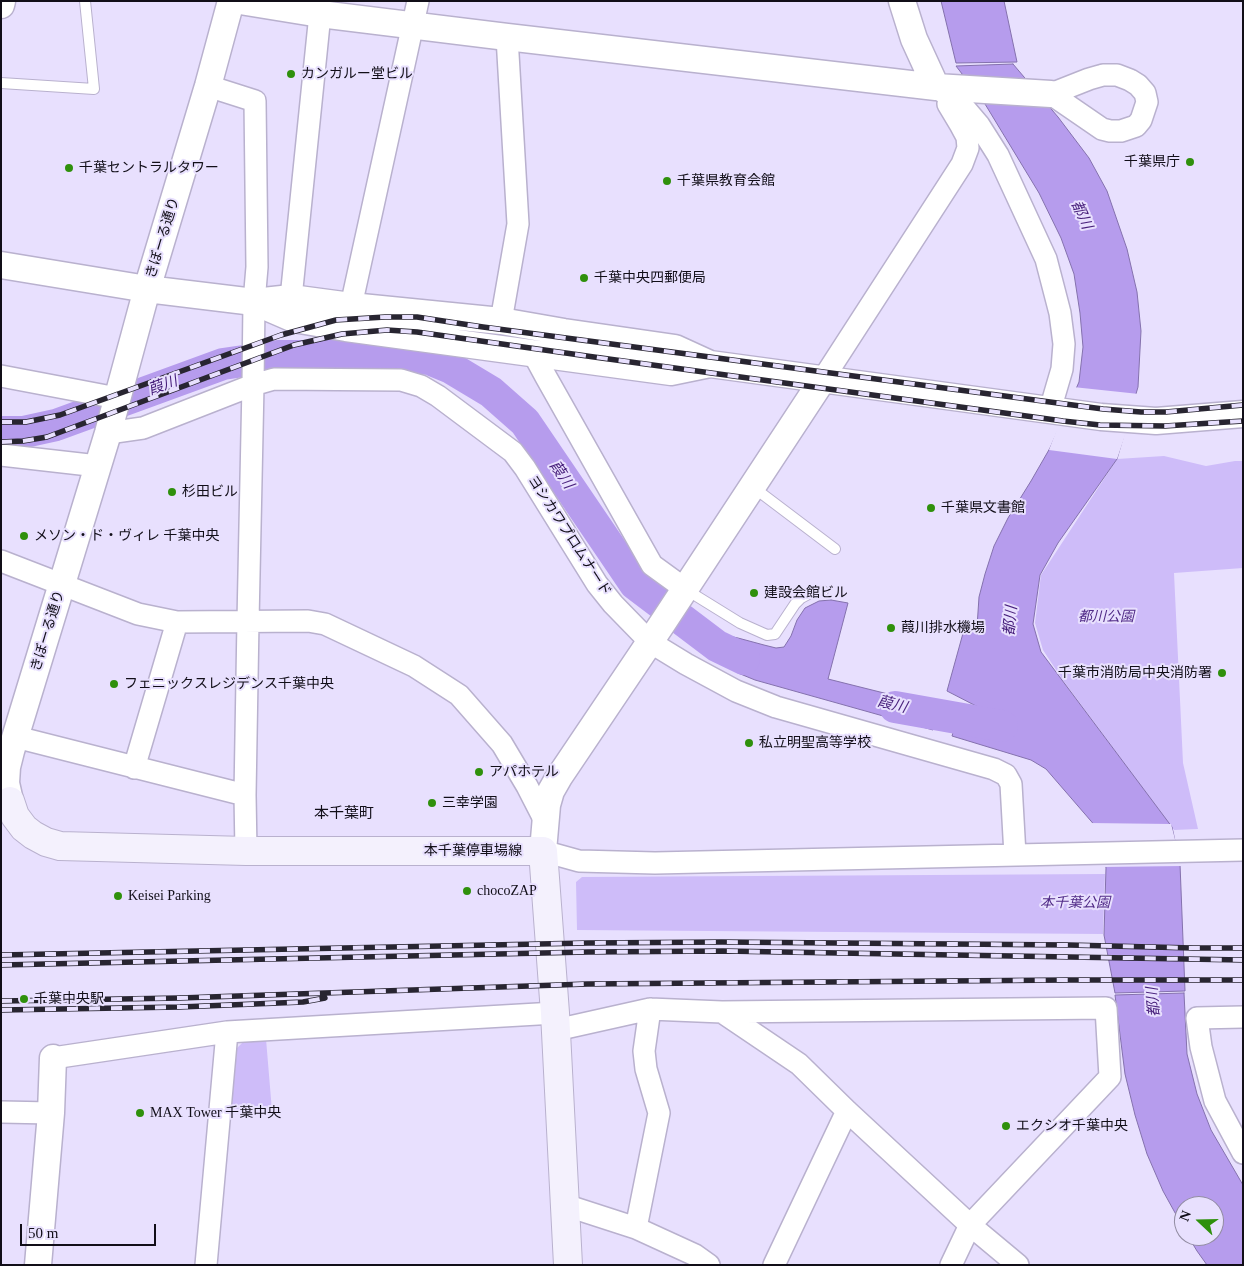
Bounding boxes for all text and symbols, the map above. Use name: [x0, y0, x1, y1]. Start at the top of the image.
place label: カンガルー堂ビル: [301, 66, 413, 82]
marker: カンガルー堂ビル: [285, 68, 297, 80]
place label: 千葉県庁: [1124, 154, 1180, 170]
marker: 千葉県庁: [1184, 156, 1196, 168]
place label: 千葉セントラルタワー: [79, 160, 219, 176]
marker: 千葉セントラルタワー: [63, 162, 75, 174]
place label: 千葉県教育会館: [677, 173, 775, 189]
marker: 千葉県教育会館: [661, 175, 673, 187]
street label: きぼーる通り: [143, 195, 183, 281]
water label: 都川: [1067, 198, 1095, 232]
place label: 千葉中央四郵便局: [594, 270, 706, 286]
marker: 千葉中央四郵便局: [578, 272, 590, 284]
water label: 葭川: [146, 372, 180, 400]
water label: 葭川: [545, 458, 577, 492]
street label: ヨシカワプロムナード: [524, 473, 614, 599]
place label: 杉田ビル: [182, 484, 238, 500]
marker: 杉田ビル: [166, 486, 178, 498]
place label: 千葉県文書館: [941, 500, 1025, 516]
marker: 千葉県文書館: [925, 502, 937, 514]
place label: メソン・ド・ヴィレ 千葉中央: [34, 528, 219, 544]
marker: メソン・ド・ヴィレ 千葉中央: [18, 530, 30, 542]
place label: 建設会館ビル: [764, 585, 848, 601]
marker: 建設会館ビル: [748, 587, 760, 599]
street label: きぼーる通り: [28, 588, 68, 674]
water label: 都川: [1001, 605, 1021, 637]
park label: 都川公園: [1078, 609, 1134, 625]
place label: 葭川排水機場: [901, 620, 985, 636]
marker: 葭川排水機場: [885, 622, 897, 634]
place label: 千葉市消防局中央消防署: [1058, 665, 1212, 681]
marker: 千葉市消防局中央消防署: [1216, 667, 1228, 679]
place label: フェニックスレジデンス千葉中央: [124, 676, 334, 692]
marker: フェニックスレジデンス千葉中央: [108, 678, 120, 690]
water label: 葭川: [875, 693, 909, 717]
place label: 私立明聖高等学校: [759, 735, 871, 751]
marker: 私立明聖高等学校: [743, 737, 755, 749]
place label: アパホテル: [489, 764, 559, 780]
marker: アパホテル: [473, 766, 485, 778]
place label: 三幸学園: [442, 795, 498, 811]
marker: 三幸学園: [426, 797, 438, 809]
district label: 本千葉町: [314, 805, 374, 823]
street label: 本千葉停車場線: [424, 843, 522, 859]
place label: chocoZAP: [477, 883, 537, 899]
marker: chocoZAP: [461, 885, 473, 897]
place label: Keisei Parking: [128, 888, 211, 904]
marker: Keisei Parking: [112, 890, 124, 902]
park label: 本千葉公園: [1040, 895, 1110, 911]
water label: 都川: [1144, 986, 1164, 1018]
place label: 千葉中央駅: [34, 991, 104, 1007]
marker: 千葉中央駅: [18, 993, 30, 1005]
place label: MAX Tower 千葉中央: [150, 1105, 281, 1121]
marker: MAX Tower 千葉中央: [134, 1107, 146, 1119]
place label: エクシオ千葉中央: [1016, 1118, 1128, 1134]
marker: エクシオ千葉中央: [1000, 1120, 1012, 1132]
north arrow: [1174, 1196, 1224, 1246]
text: N: [1177, 1208, 1194, 1223]
scale bar: [22, 1214, 159, 1246]
text: 50 m: [28, 1225, 58, 1241]

